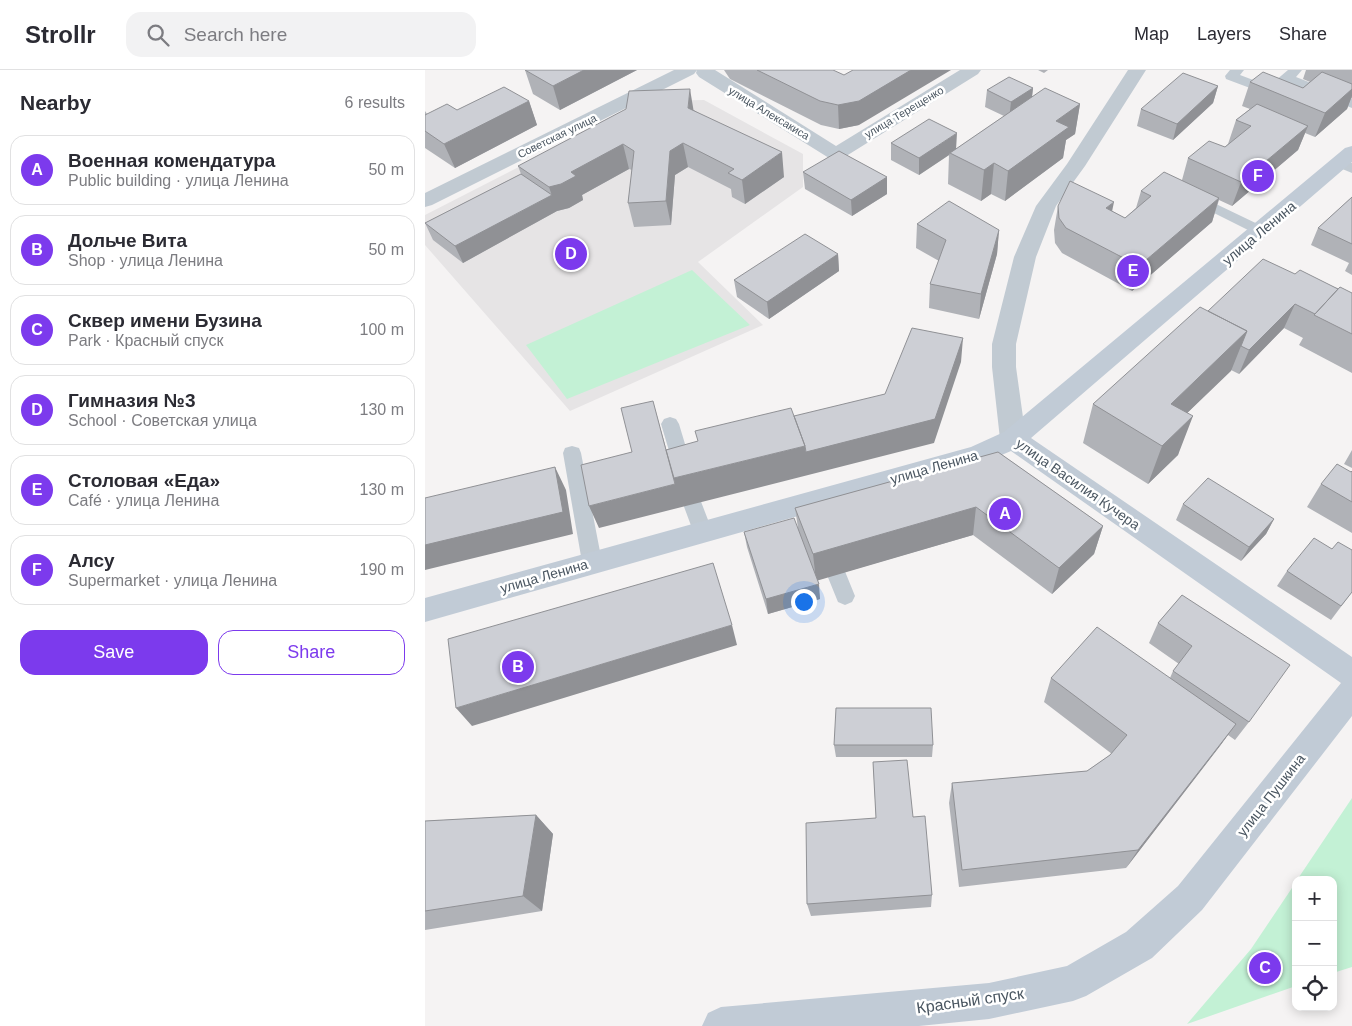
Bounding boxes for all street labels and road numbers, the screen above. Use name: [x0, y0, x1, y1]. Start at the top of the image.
street label: улица Алексакиса: [726, 84, 812, 142]
street label: улица Терещенко: [862, 84, 946, 140]
street label: Советская улица: [516, 111, 599, 160]
street label: улица Ленина: [1219, 198, 1299, 268]
street label: улица Василия Кучера: [1013, 435, 1143, 533]
street label: улица Ленина: [888, 447, 980, 487]
street label: улица Ленина: [498, 556, 590, 596]
street label: улица Пушкина: [1234, 750, 1308, 839]
street label: Красный спуск: [915, 984, 1026, 1016]

